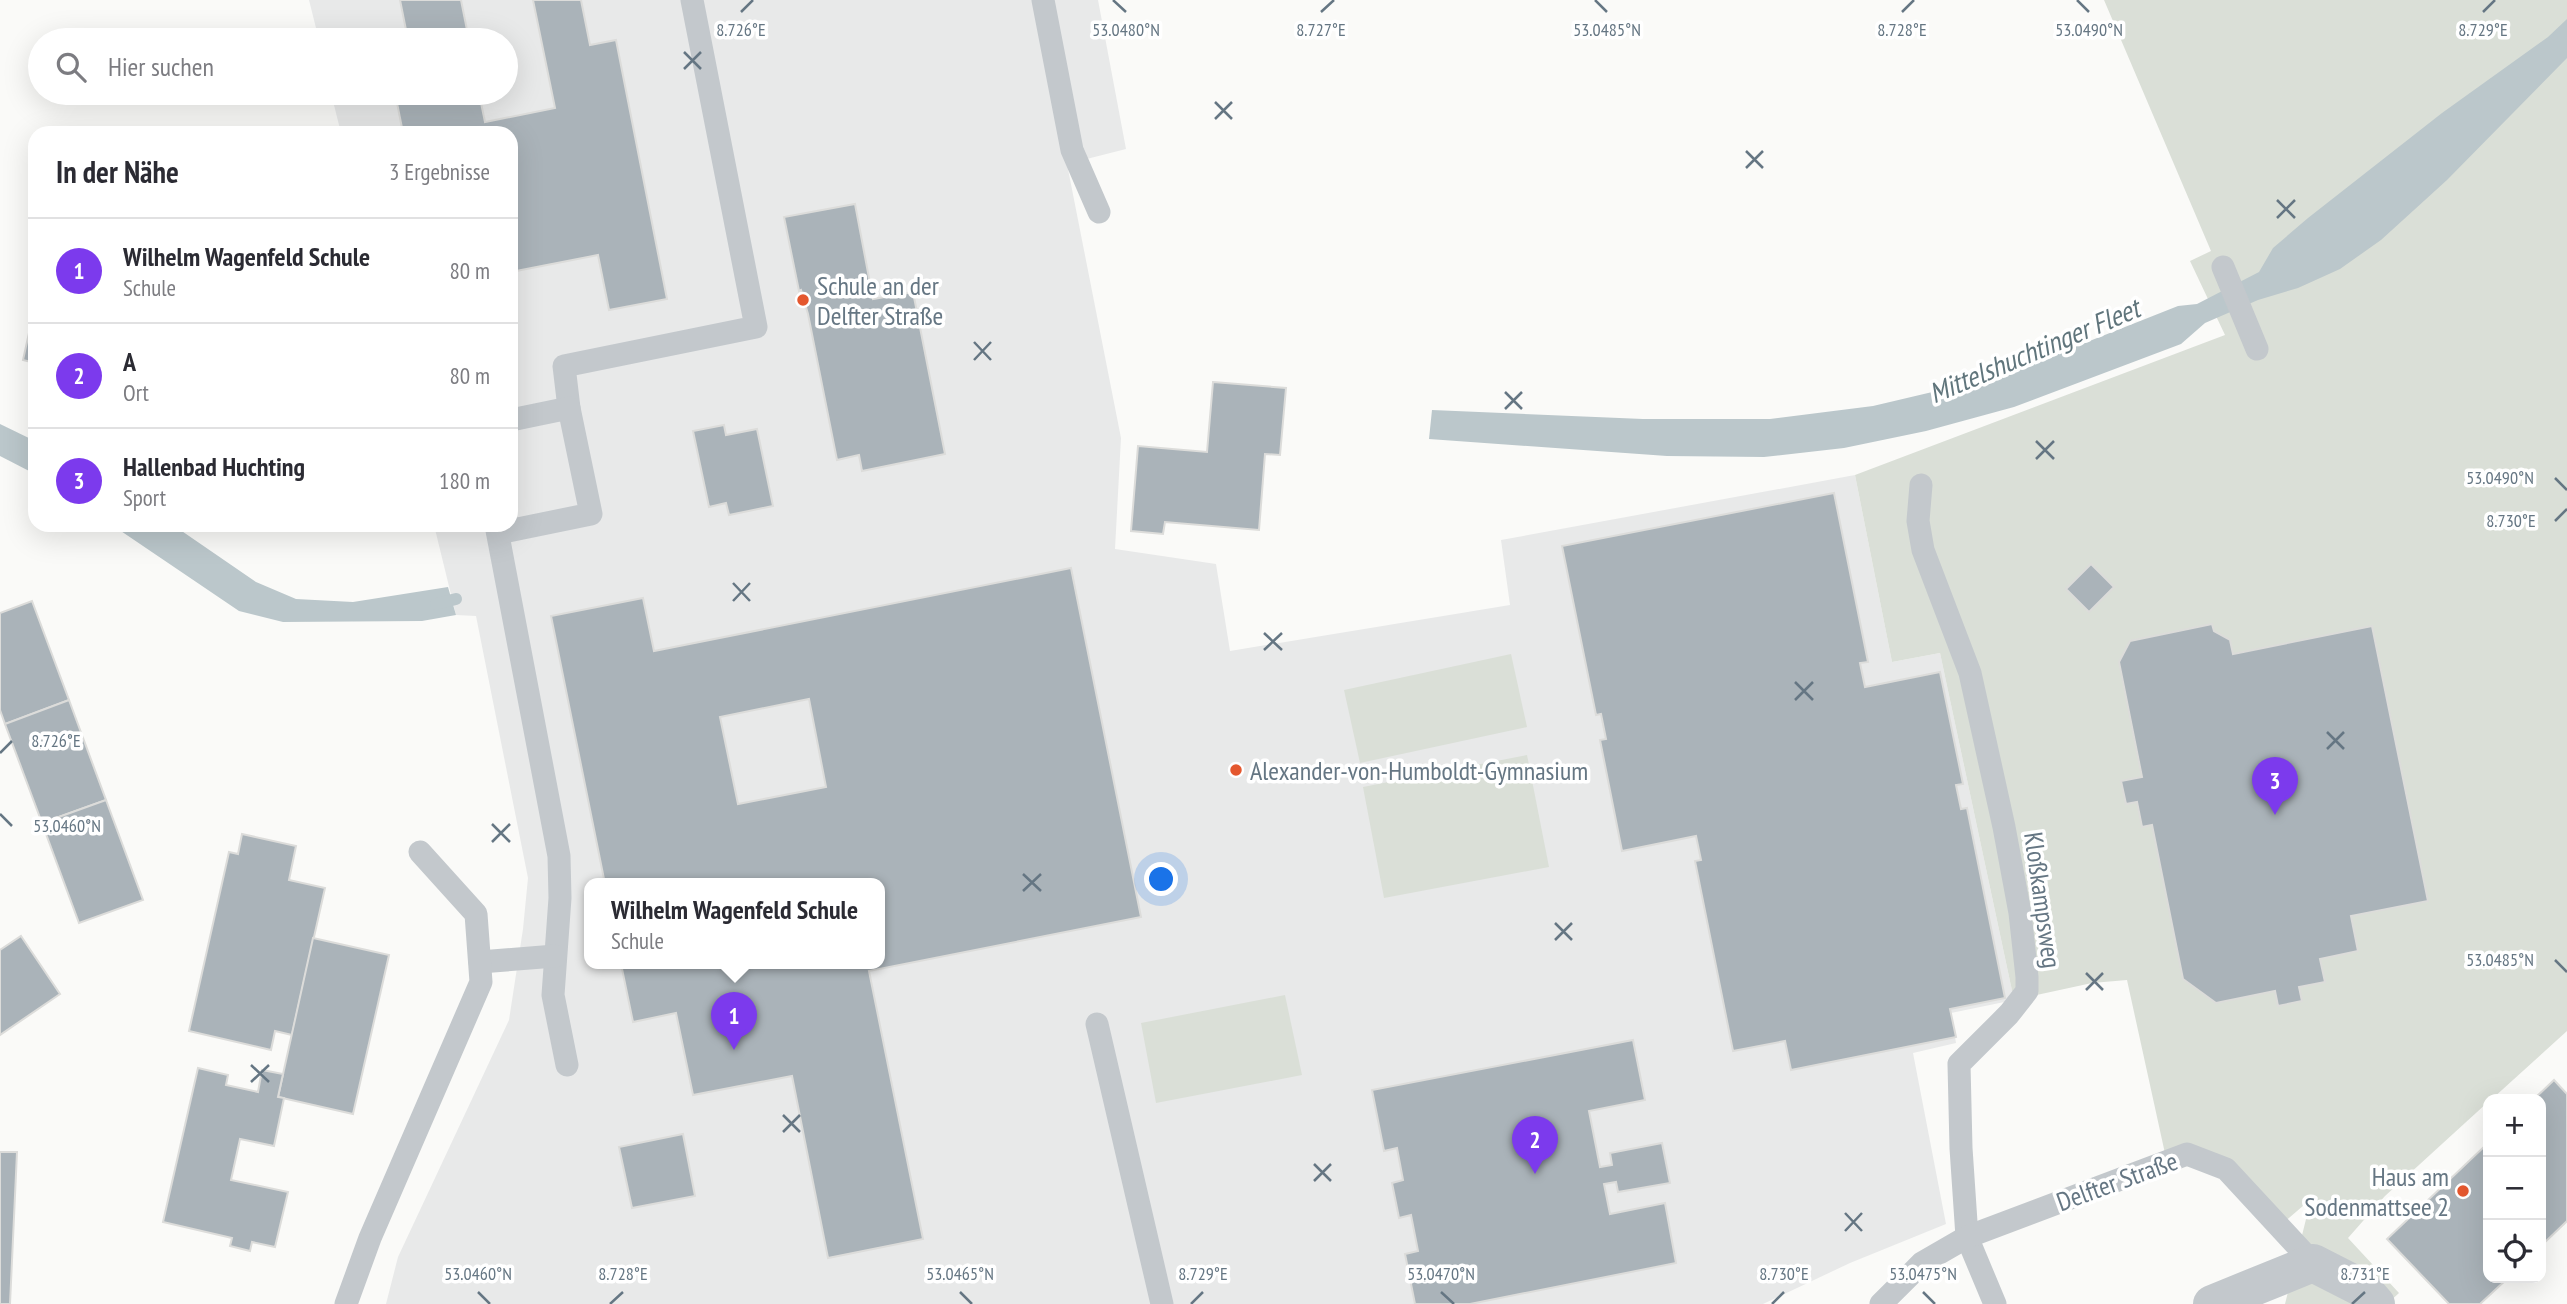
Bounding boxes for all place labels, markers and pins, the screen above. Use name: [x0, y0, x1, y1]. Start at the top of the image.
place label: Schule an der Delfter Straße: [817, 269, 943, 332]
marker: Schule an der Delfter Straße: [795, 292, 811, 308]
place label: Alexander-von-Humboldt-Gymnasium: [1250, 754, 1588, 787]
pin: 3: [2252, 757, 2298, 815]
marker: Alexander-von-Humboldt-Gymnasium: [1228, 762, 1244, 778]
pin: 1: [711, 992, 757, 1050]
pin: 2: [1512, 1116, 1558, 1174]
place label: Haus am Sodenmattsee 2: [2304, 1160, 2449, 1223]
marker: Haus am Sodenmattsee 2: [2455, 1183, 2471, 1199]

